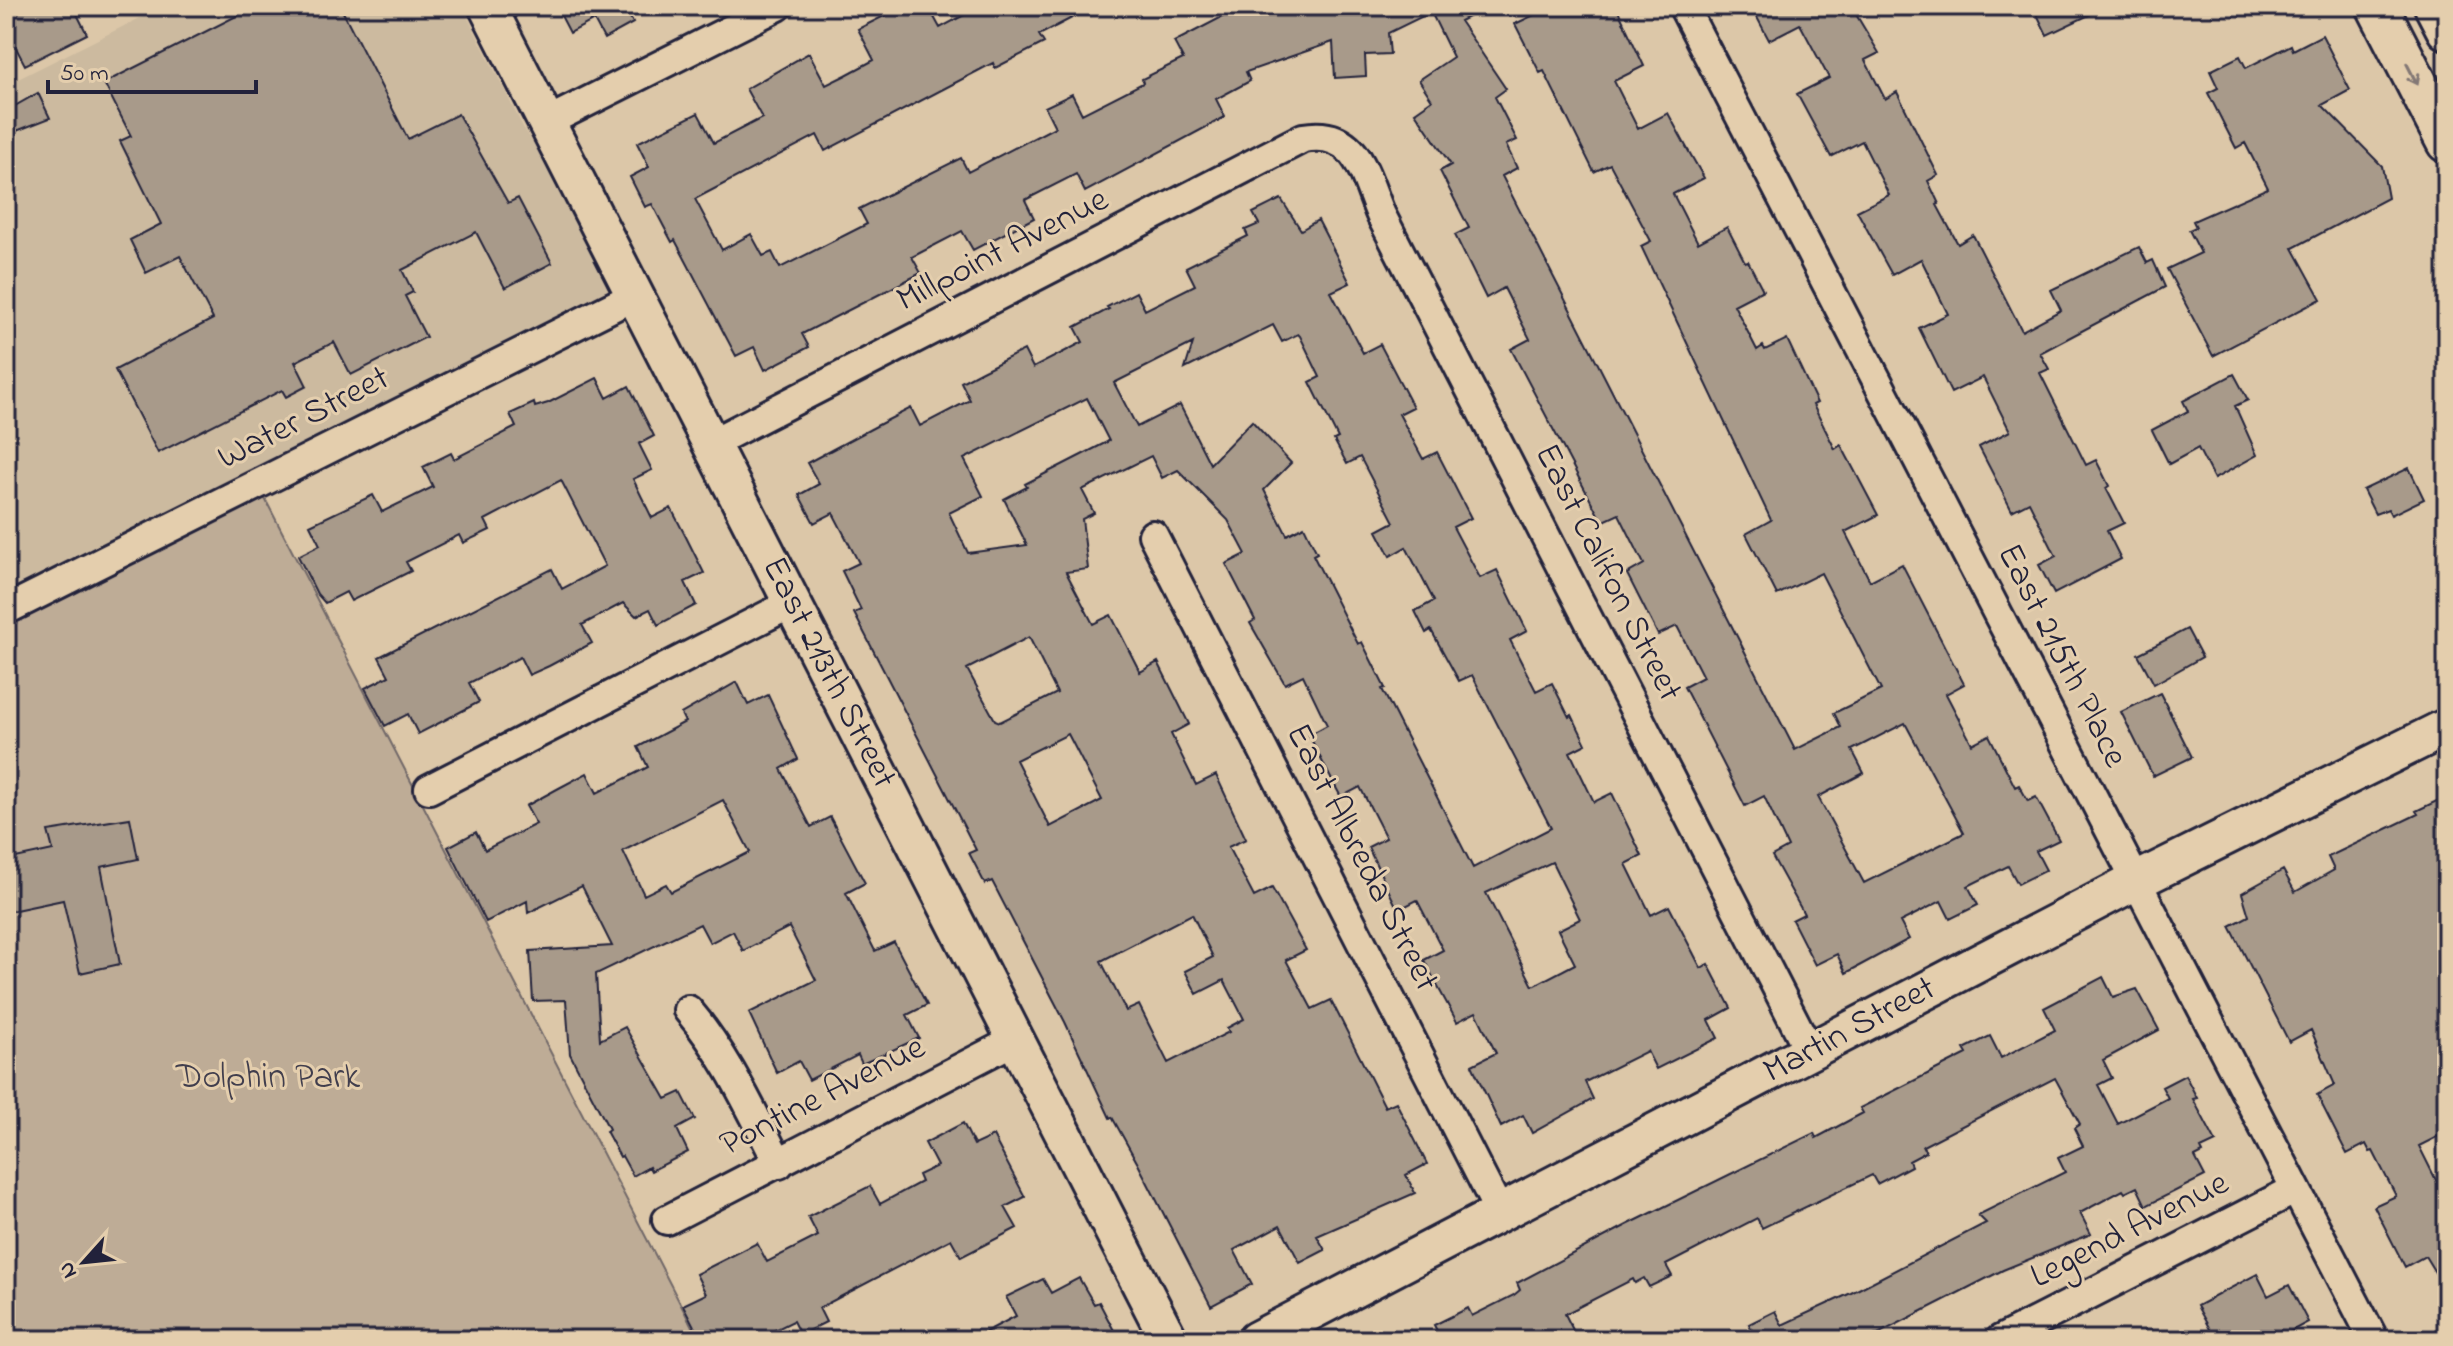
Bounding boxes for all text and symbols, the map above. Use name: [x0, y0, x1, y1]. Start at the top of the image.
scale bar: [48, 44, 256, 94]
text: 50 m: [60, 57, 109, 92]
one-way arrow: [2405, 62, 2421, 85]
street label: Millpoint Avenue: [888, 174, 1119, 327]
street label: Water Street: [209, 353, 399, 485]
street label: East Califon Street: [1519, 435, 1695, 711]
street label: East 215th Place: [1982, 535, 2141, 778]
street label: East 213th Street: [747, 548, 909, 798]
street label: East Albreda Street: [1271, 715, 1451, 1001]
street label: Martin Street: [1754, 963, 1946, 1099]
street label: Pontine Avenue: [711, 1022, 936, 1172]
park label: Dolphin Park: [175, 1052, 360, 1105]
street label: Legend Avenue: [2022, 1158, 2239, 1304]
north arrow: [44, 1222, 124, 1302]
text: N: [51, 1256, 86, 1284]

